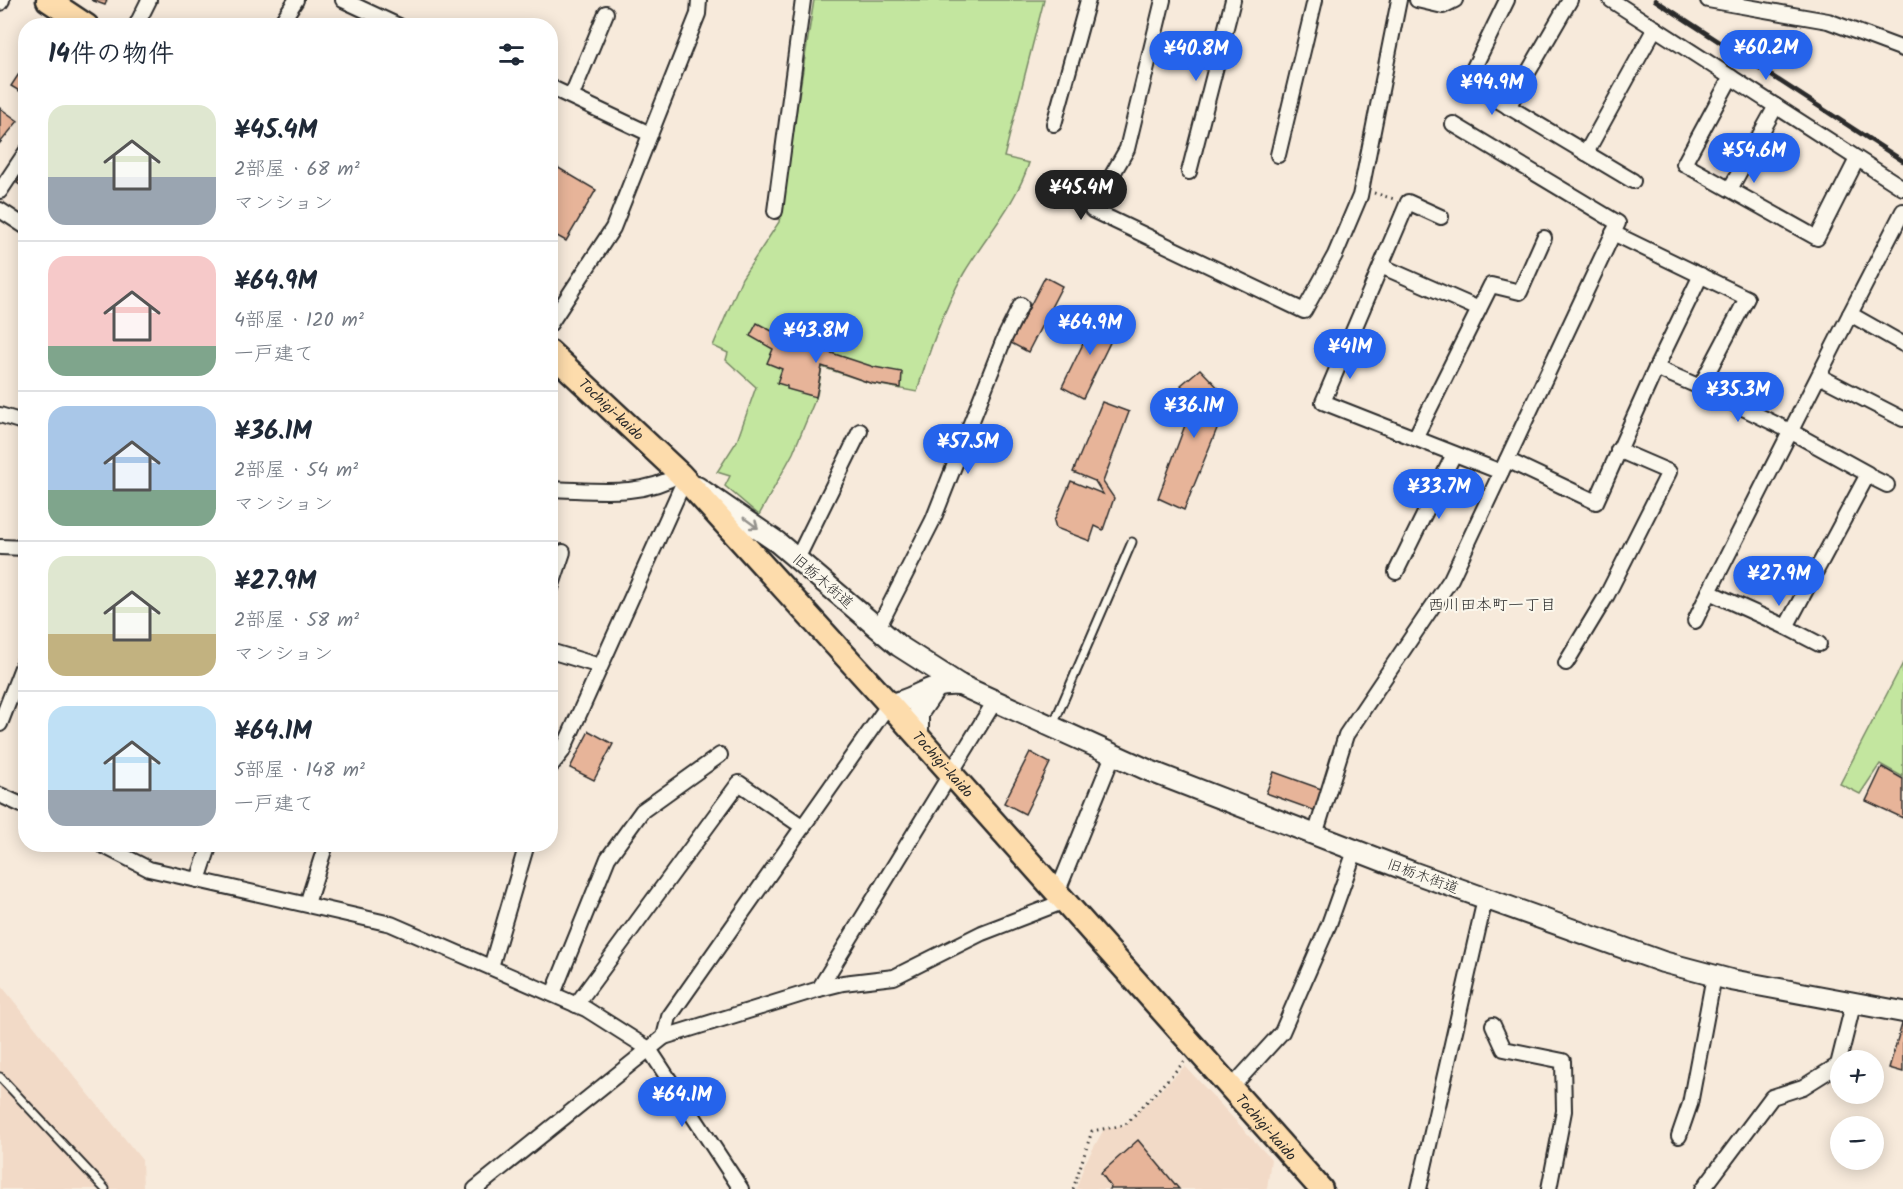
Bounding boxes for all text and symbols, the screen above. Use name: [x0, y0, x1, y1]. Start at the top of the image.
pin: ¥60.2M: [1717, 30, 1815, 81]
pin: ¥40.8M: [1147, 31, 1245, 82]
text: ¥60.2M: [1734, 33, 1798, 65]
text: 14件の物件: [48, 34, 174, 76]
text: ¥40.8M: [1163, 34, 1229, 66]
icon: filters: [495, 38, 528, 71]
pin: ¥94.9M: [1443, 65, 1541, 116]
text: ¥94.9M: [1460, 68, 1524, 100]
text: ¥45.4M: [234, 110, 317, 152]
icon: home: [96, 129, 168, 201]
pin: ¥54.6M: [1705, 133, 1803, 184]
text: ¥54.6M: [1722, 136, 1786, 168]
text: 2部屋 · 68 m²: [234, 154, 360, 186]
pin: ¥45.4M: [1032, 170, 1130, 221]
text: ¥45.4M: [1049, 173, 1113, 205]
text: マンション: [234, 188, 333, 220]
text: ¥64.9M: [234, 261, 317, 303]
icon: home: [96, 280, 168, 352]
text: 4部屋 · 120 m²: [234, 305, 364, 337]
pin: ¥64.9M: [1041, 305, 1139, 356]
text: ¥64.9M: [1058, 308, 1122, 340]
pin: ¥43.8M: [767, 313, 865, 364]
text: ¥43.8M: [783, 316, 849, 348]
pin: ¥41M: [1314, 329, 1386, 380]
text: ¥41M: [1328, 332, 1372, 364]
text: 一戸建て: [234, 339, 314, 371]
pin: ¥35.3M: [1689, 372, 1787, 423]
street label: Tochigi-kaido: [572, 373, 649, 447]
text: ¥35.3M: [1706, 375, 1770, 407]
pin: ¥36.1M: [1145, 388, 1243, 439]
text: ¥36.1M: [1164, 391, 1224, 423]
text: ¥36.1M: [234, 411, 312, 453]
pin: ¥57.5M: [919, 424, 1017, 475]
text: ¥57.5M: [937, 427, 999, 459]
icon: home: [96, 430, 168, 502]
text: 2部屋 · 54 m²: [234, 455, 358, 487]
pin: ¥33.7M: [1390, 469, 1488, 520]
text: ¥33.7M: [1407, 472, 1471, 504]
text: マンション: [234, 489, 333, 521]
one-way arrow: [742, 517, 758, 529]
street label: 旧栃木街道: [786, 548, 859, 615]
pin: ¥27.9M: [1730, 556, 1828, 607]
text: ¥27.9M: [1747, 559, 1811, 591]
text: ¥27.9M: [234, 561, 316, 603]
icon: home: [96, 580, 168, 652]
district label: 西川田本町一丁目: [1428, 593, 1556, 618]
text: 2部屋 · 58 m²: [234, 605, 359, 637]
text: マンション: [234, 639, 333, 671]
text: ¥64.1M: [234, 711, 312, 753]
street label: Tochigi-kaido: [906, 726, 979, 804]
icon: home: [96, 730, 168, 802]
text: 5部屋 · 148 m²: [234, 755, 365, 787]
text: 一戸建て: [234, 789, 314, 821]
street label: 旧栃木街道: [1383, 853, 1462, 901]
map controls: [1830, 1050, 1884, 1170]
button: +: [1830, 1050, 1884, 1104]
pin: ¥64.1M: [633, 1077, 731, 1128]
text: ¥64.1M: [652, 1080, 712, 1112]
street label: Tochigi-kaido: [1229, 1089, 1302, 1167]
button: −: [1830, 1116, 1884, 1170]

